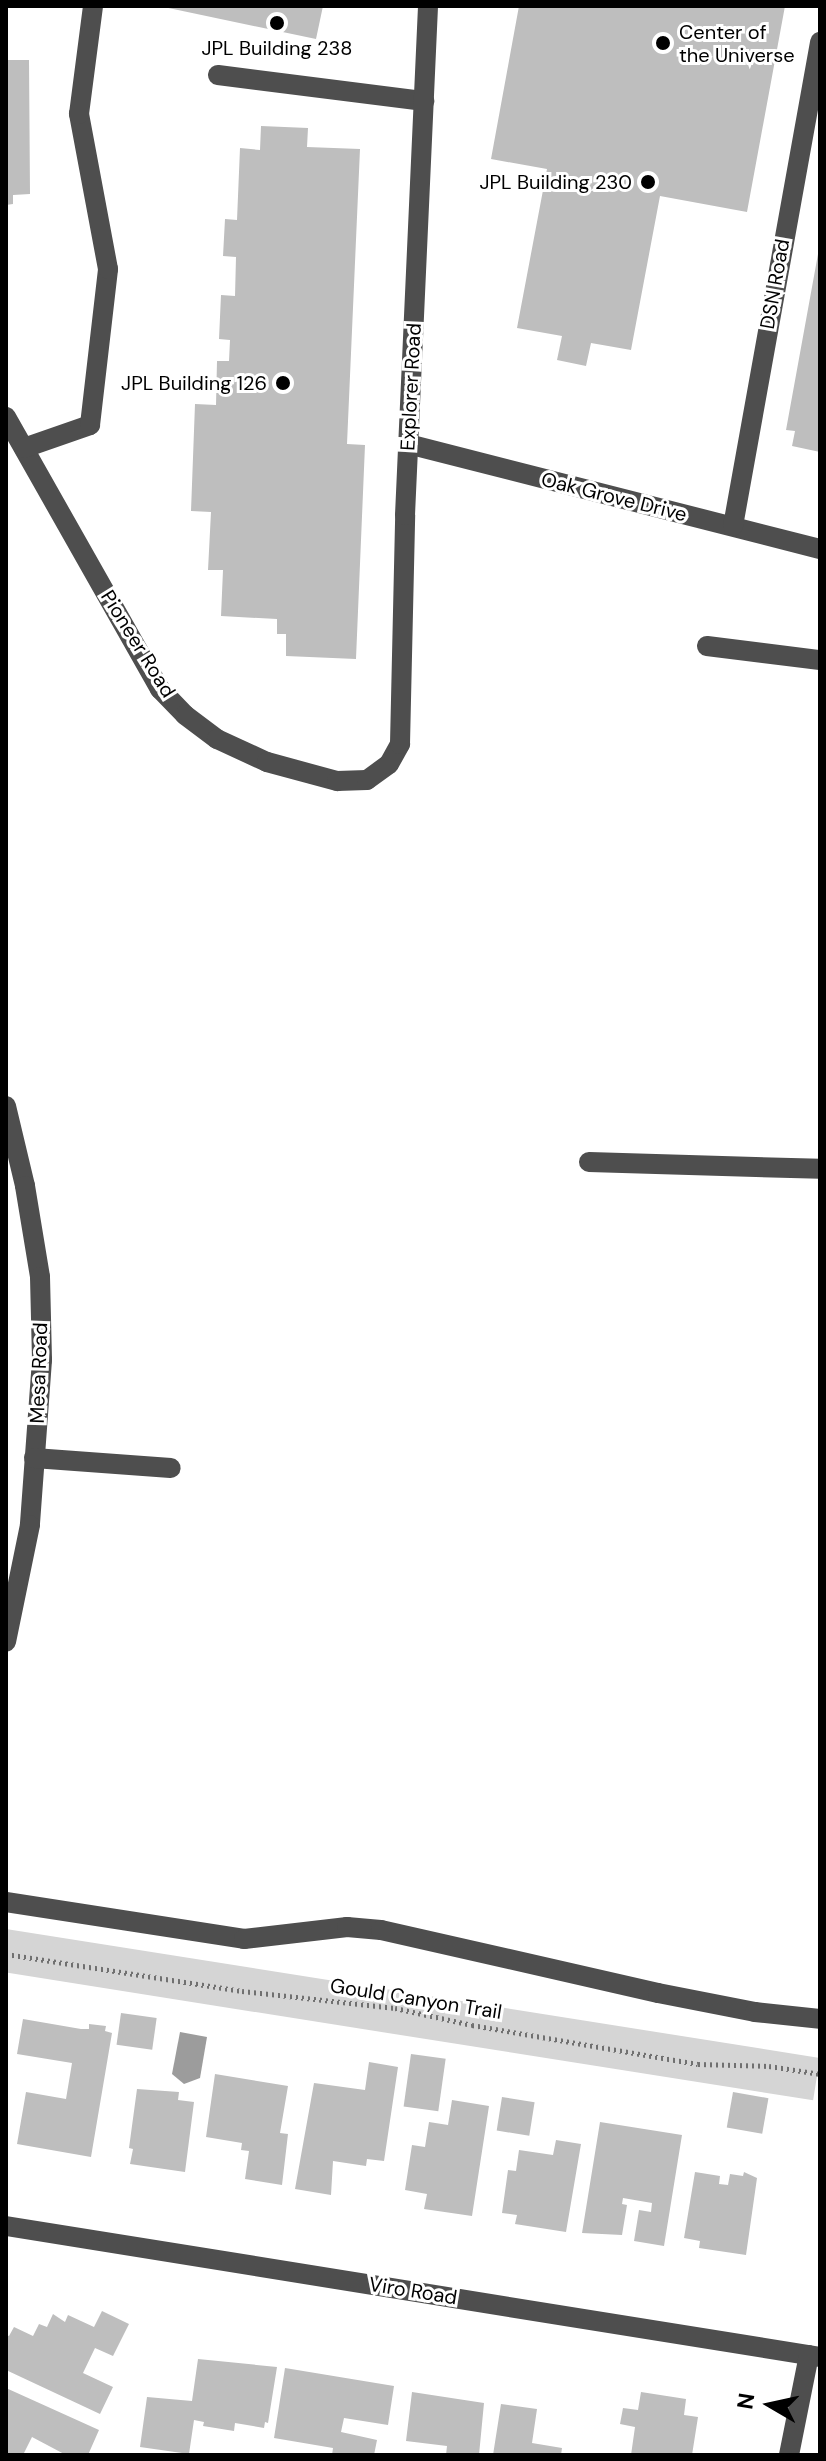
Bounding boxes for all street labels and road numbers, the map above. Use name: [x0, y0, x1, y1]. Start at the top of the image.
street label: DSN Road: [755, 237, 795, 331]
street label: Explorer Road: [396, 323, 426, 451]
street label: Oak Grove Drive: [539, 467, 689, 527]
street label: Pioneer Road: [96, 586, 180, 702]
street label: Mesa Road: [25, 1322, 53, 1424]
street label: Gould Canyon Trail: [328, 1974, 504, 2024]
street label: Viro Road: [367, 2272, 459, 2310]

